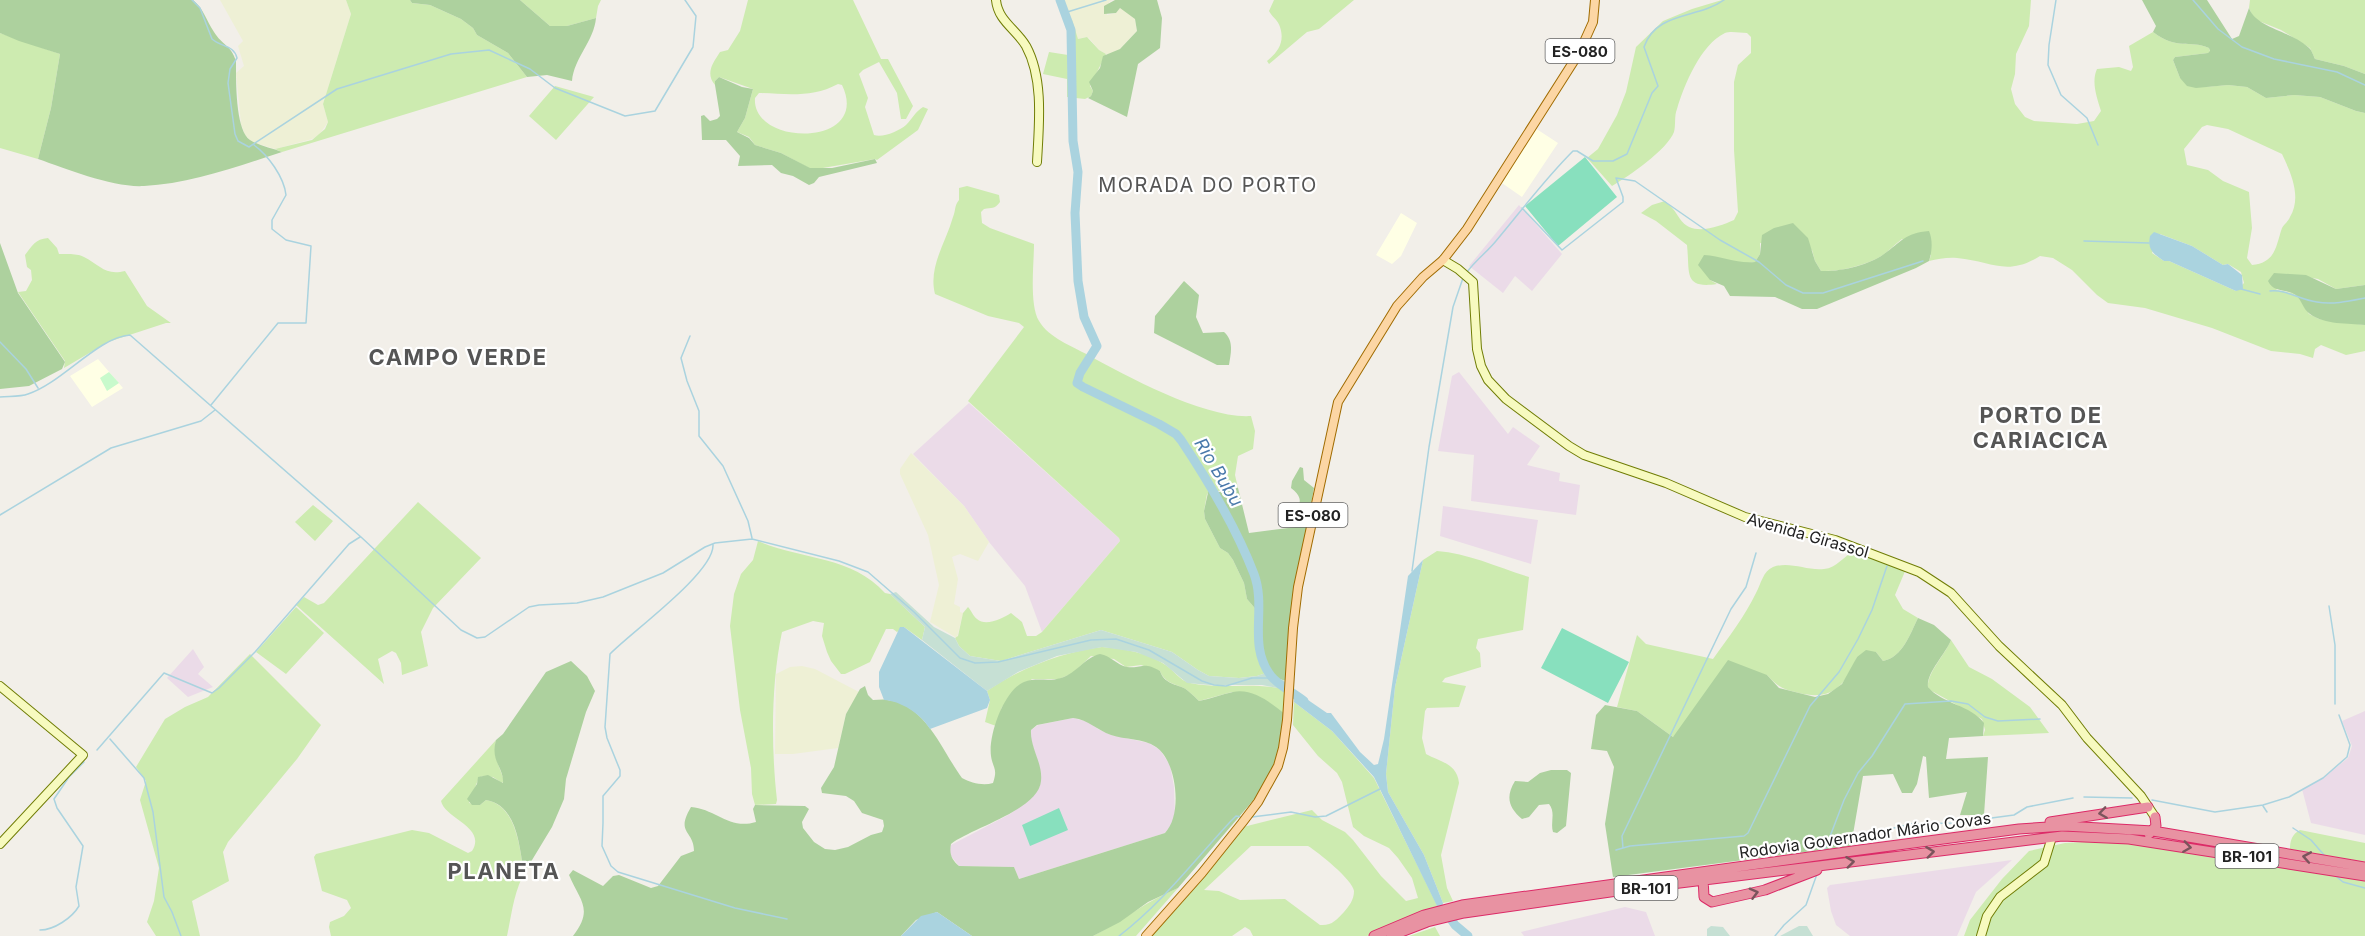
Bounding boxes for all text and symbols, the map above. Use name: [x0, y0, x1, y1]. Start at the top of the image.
road number: ES-080: [1546, 39, 1614, 63]
district label: MORADA DO PORTO: [1098, 173, 1318, 197]
district label: CAMPO VERDE: [369, 344, 548, 370]
district label: PORTO DE CARIACICA: [1973, 402, 2109, 453]
water label: Rio Bubu: [1190, 434, 1248, 510]
road number: ES-080: [1278, 503, 1348, 527]
street label: Avenida Girassol: [1745, 508, 1871, 562]
street label: Rodovia Governador Mário Covas: [1738, 807, 1992, 863]
one-way arrow: [2098, 807, 2108, 819]
one-way arrow: [2182, 840, 2192, 852]
road number: BR-101: [2216, 844, 2278, 868]
one-way arrow: [1925, 846, 1934, 859]
one-way arrow: [2303, 851, 2313, 864]
one-way arrow: [1845, 856, 1854, 869]
district label: PLANETA: [448, 858, 560, 884]
road number: BR-101: [1614, 876, 1678, 900]
one-way arrow: [1748, 888, 1759, 900]

